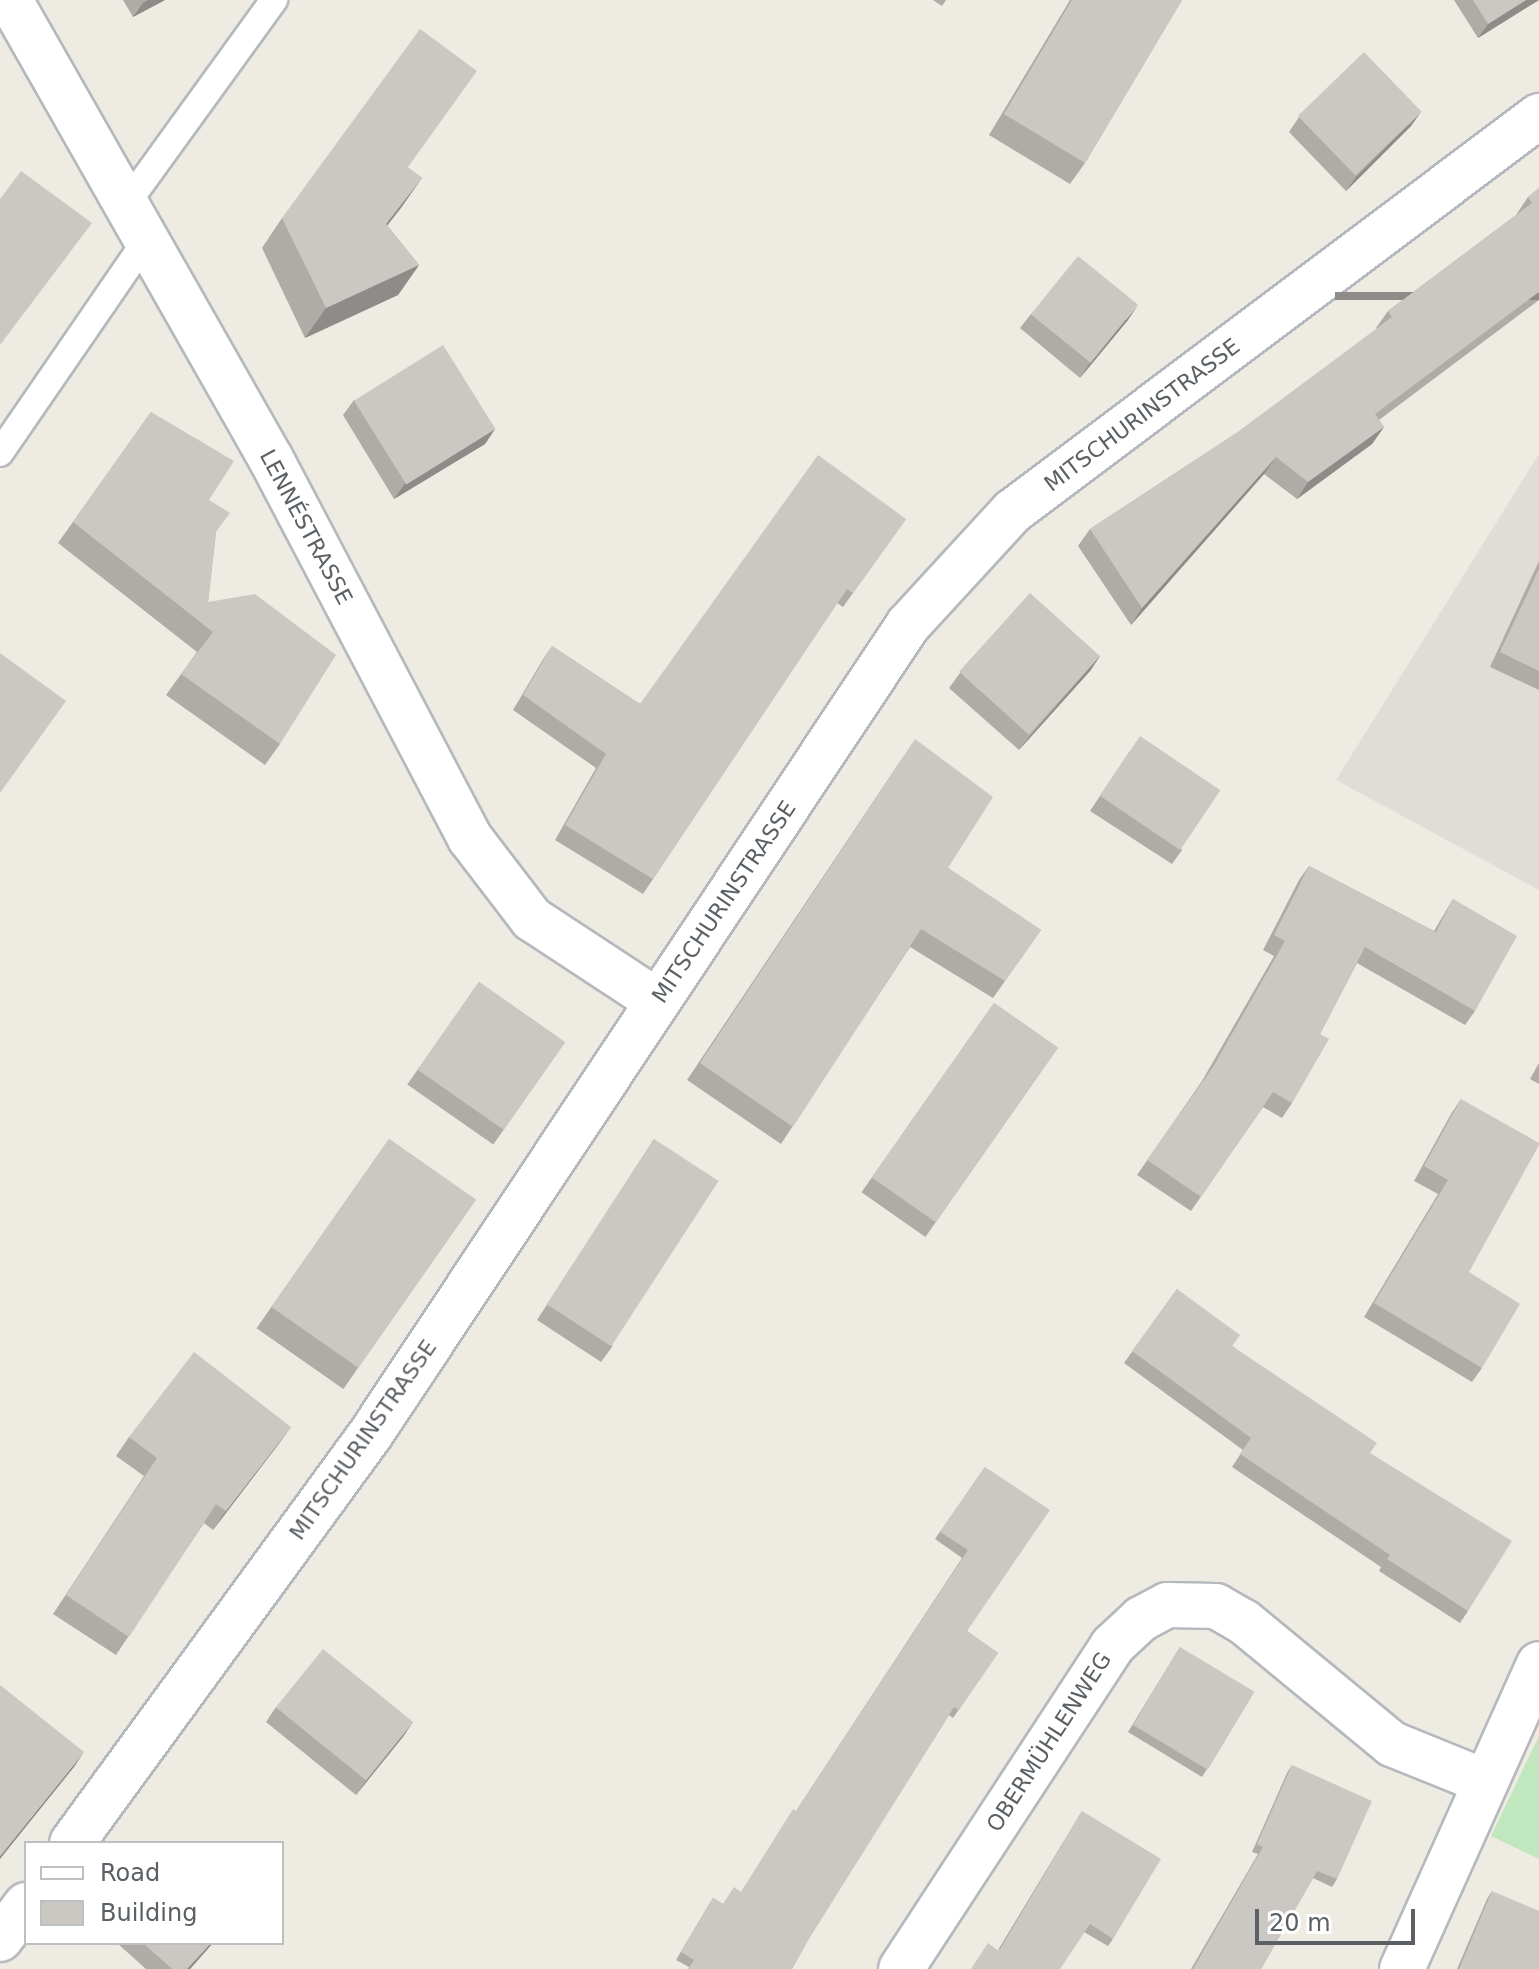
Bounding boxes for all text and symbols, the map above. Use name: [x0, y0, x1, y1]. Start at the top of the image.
street label: MITSCHURINSTRASSE: [1039, 333, 1245, 497]
street label: LENNÉSTRASSE: [254, 445, 358, 609]
street label: MITSCHURINSTRASSE: [647, 796, 801, 1008]
street label: MITSCHURINSTRASSE: [284, 1335, 442, 1545]
street label: OBERMÜHLENWEG: [981, 1647, 1117, 1837]
legend: [24, 1841, 284, 1945]
text: Road: [100, 1859, 160, 1887]
scale bar: [1259, 1893, 1419, 1943]
text: Building: [100, 1899, 197, 1927]
text: 20 m: [1269, 1909, 1331, 1937]

